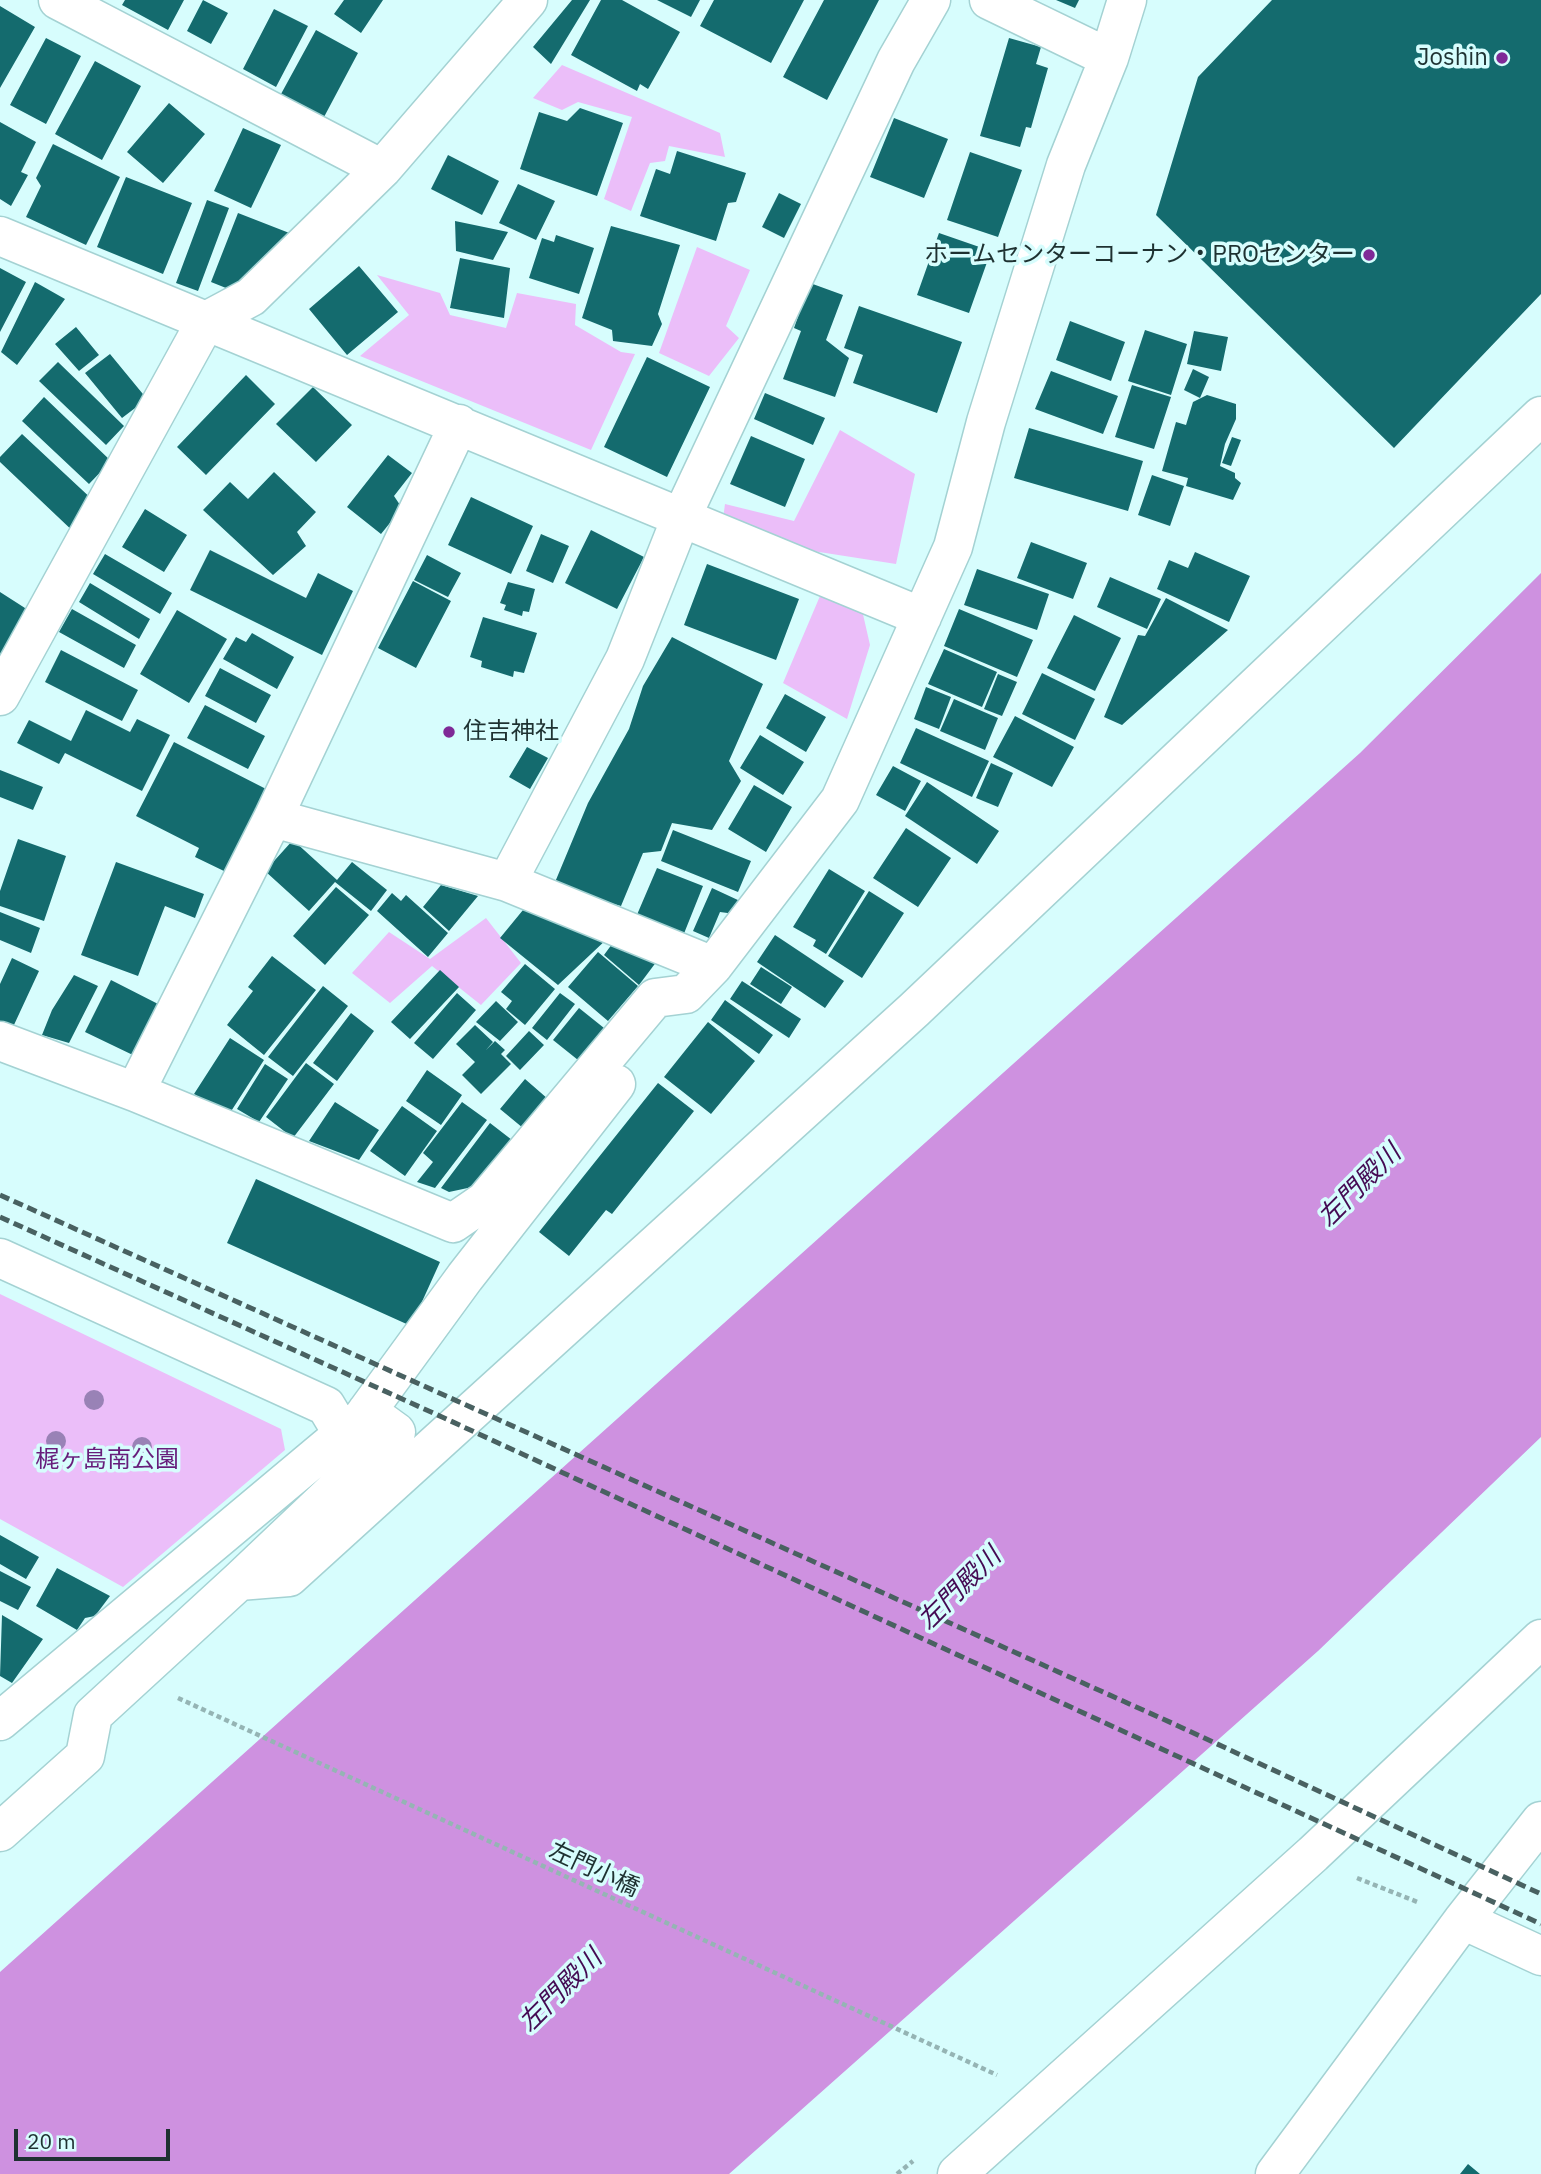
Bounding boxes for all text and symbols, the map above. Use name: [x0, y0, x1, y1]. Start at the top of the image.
place label: Joshin: [1417, 44, 1488, 72]
marker: Joshin: [1494, 50, 1510, 66]
place label: ホームセンターコーナン・PROセンター: [924, 241, 1355, 269]
marker: ホームセンターコーナン・PROセンター: [1361, 247, 1377, 263]
place label: 住吉神社: [463, 718, 559, 746]
marker: 住吉神社: [441, 724, 457, 740]
water label: 左門殿川: [1312, 1138, 1408, 1234]
park label: 梶ヶ島南公園: [35, 1446, 179, 1474]
water label: 左門殿川: [912, 1541, 1008, 1637]
street label: 左門小橋: [544, 1837, 644, 1903]
water label: 左門殿川: [513, 1943, 609, 2039]
scale bar: [18, 2114, 173, 2158]
text: 20 m: [27, 2127, 76, 2155]

